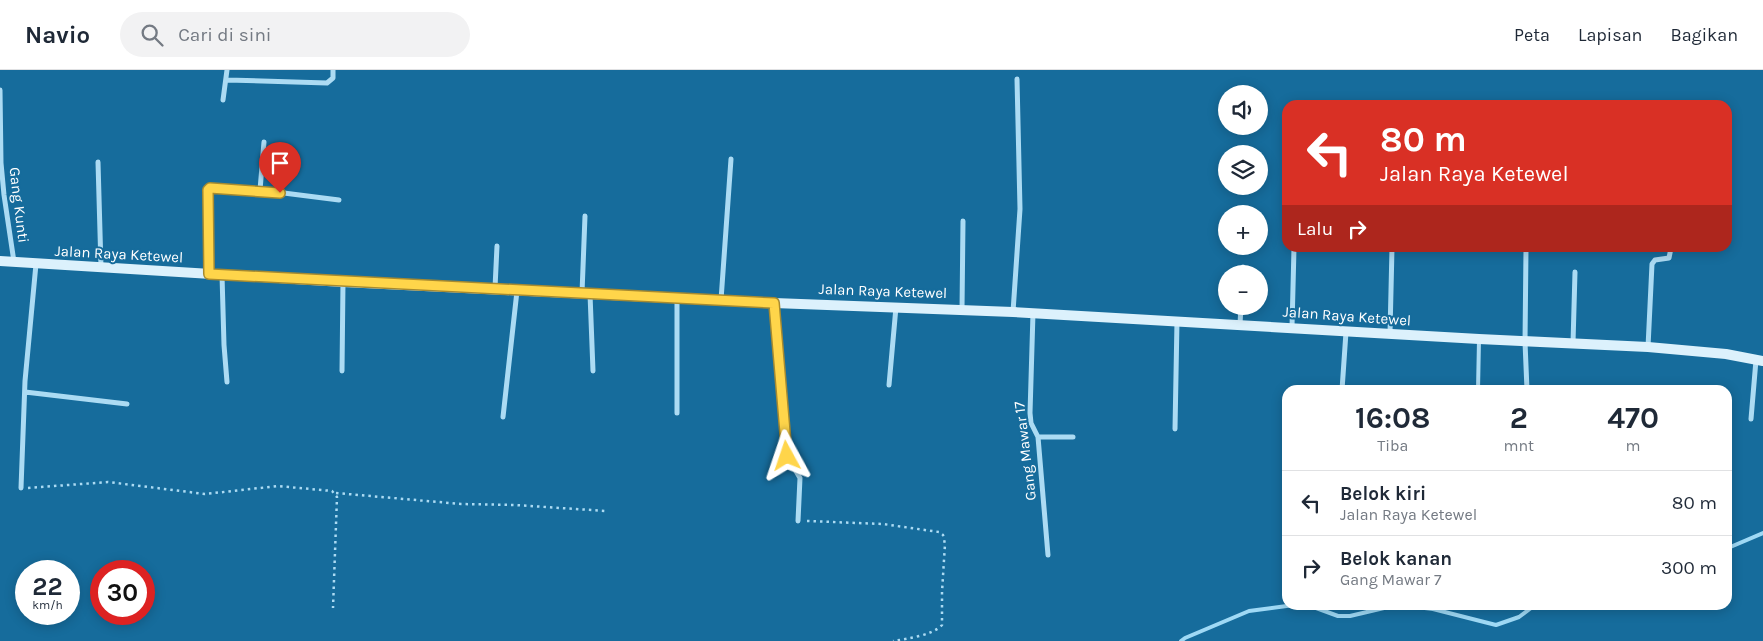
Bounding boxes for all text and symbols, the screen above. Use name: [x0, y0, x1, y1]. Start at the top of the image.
search box: [120, 12, 470, 57]
text: Navio: [25, 21, 90, 49]
icon: search: [138, 21, 166, 49]
text: Cari di sini: [178, 24, 272, 46]
text: Peta: [1514, 24, 1550, 46]
text: Lapisan: [1578, 24, 1642, 46]
text: Bagikan: [1670, 24, 1738, 46]
map controls: [1218, 85, 1268, 315]
button: sound: [1218, 85, 1268, 135]
text: 80 m: [1380, 119, 1467, 160]
icon: left: [1297, 120, 1362, 185]
pin: [259, 142, 301, 193]
button: layers: [1218, 145, 1268, 195]
icon: arrive: [266, 149, 294, 177]
text: Jalan Raya Ketewel: [1380, 161, 1569, 187]
street label: Gang Kunti: [5, 166, 33, 244]
button: +: [1218, 205, 1268, 255]
icon: right: [1343, 215, 1371, 243]
text: Lalu: [1297, 218, 1333, 240]
street label: Jalan Raya Ketewel: [54, 242, 184, 266]
button: −: [1218, 265, 1268, 315]
street label: Jalan Raya Ketewel: [818, 280, 948, 302]
street label: Jalan Raya Ketewel: [1282, 303, 1412, 329]
street label: Gang Mawar 17: [1010, 400, 1040, 502]
text: 16:08: [1355, 400, 1430, 436]
text: 2: [1510, 400, 1528, 436]
text: 470: [1607, 400, 1659, 436]
position arrow: [760, 429, 812, 481]
text: Tiba: [1377, 436, 1408, 455]
text: mnt: [1503, 436, 1534, 455]
text: m: [1626, 436, 1641, 455]
text: Belok kiri: [1340, 483, 1426, 505]
icon: left: [1297, 489, 1325, 517]
text: 80 m: [1672, 492, 1717, 514]
text: Jalan Raya Ketewel: [1340, 505, 1477, 524]
text: Belok kanan: [1340, 548, 1452, 570]
icon: right: [1297, 554, 1325, 582]
text: 300 m: [1661, 557, 1717, 579]
speed limit sign: 30: [90, 560, 155, 625]
text: Gang Mawar 7: [1340, 570, 1441, 589]
text: 22: [32, 572, 63, 601]
text: km/h: [32, 598, 63, 612]

